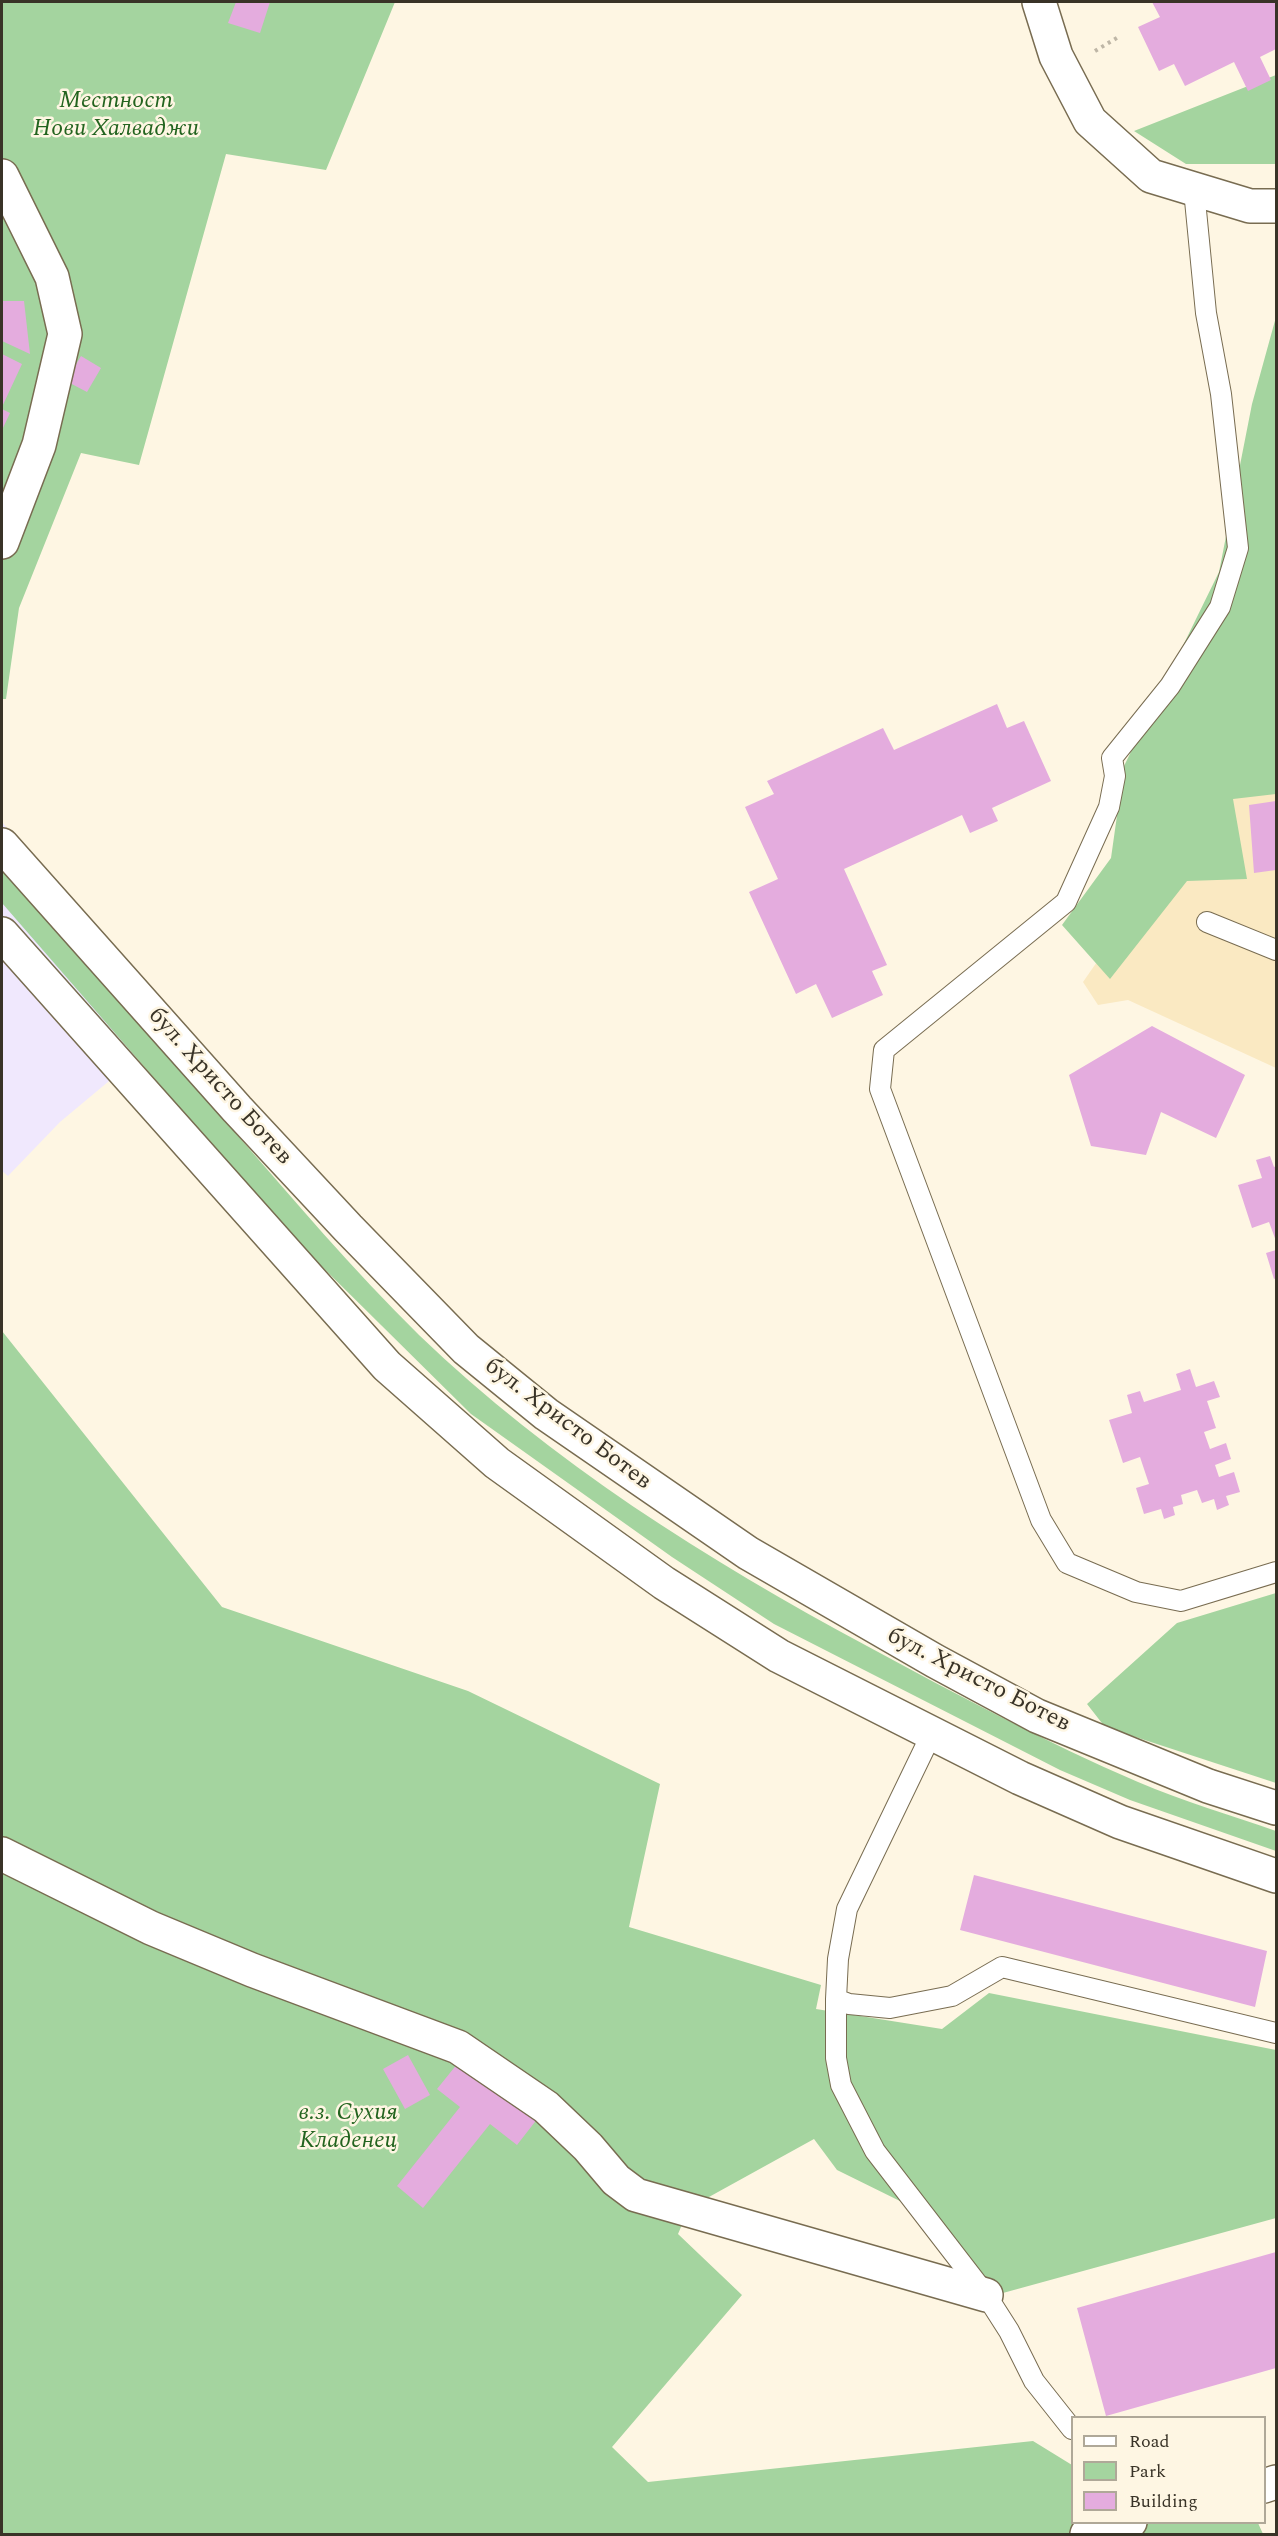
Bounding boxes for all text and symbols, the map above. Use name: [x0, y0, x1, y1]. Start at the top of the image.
park label: Местност Нови Халваджи: [33, 88, 199, 144]
street label: бул. Христо Ботев: [141, 1002, 297, 1172]
street label: бул. Христо Ботев: [478, 1353, 656, 1497]
street label: бул. Христо Ботев: [882, 1622, 1074, 1740]
park label: в.з. Сухия Кладенец: [298, 2100, 398, 2156]
legend: [1071, 2416, 1266, 2524]
text: Road: [1129, 2428, 1170, 2455]
text: Park: [1129, 2458, 1166, 2485]
text: Building: [1129, 2488, 1198, 2515]

